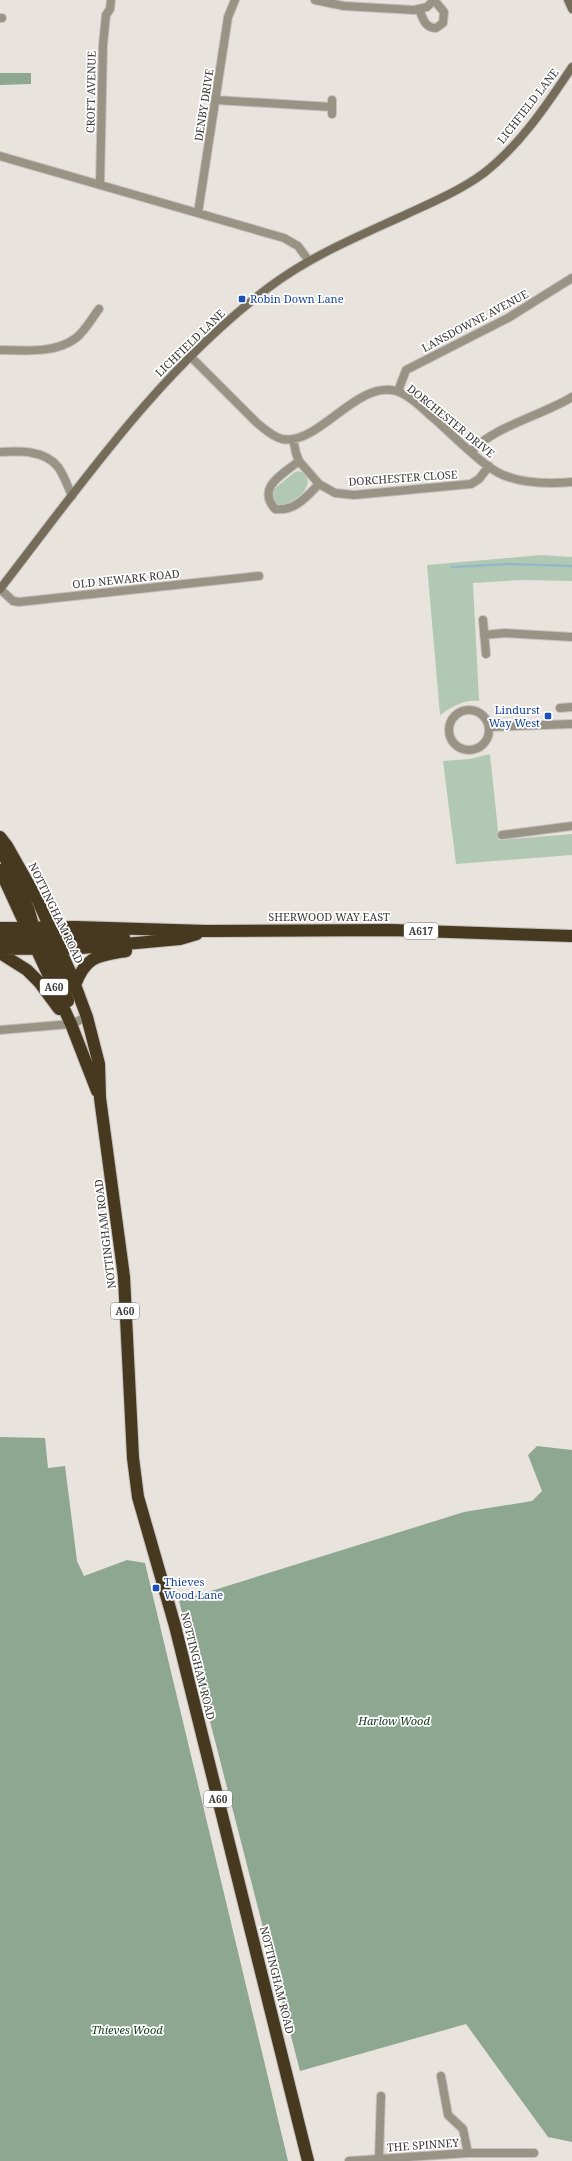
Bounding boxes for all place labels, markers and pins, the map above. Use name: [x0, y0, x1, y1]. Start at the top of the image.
place label: Robin Down Lane: [250, 291, 344, 306]
marker: Robin Down Lane: [237, 294, 247, 304]
place label: Lindurst Way West: [489, 702, 540, 730]
marker: Lindurst Way West: [543, 711, 553, 721]
place label: Thieves Wood Lane: [164, 1574, 223, 1602]
marker: Thieves Wood Lane: [151, 1583, 161, 1593]

